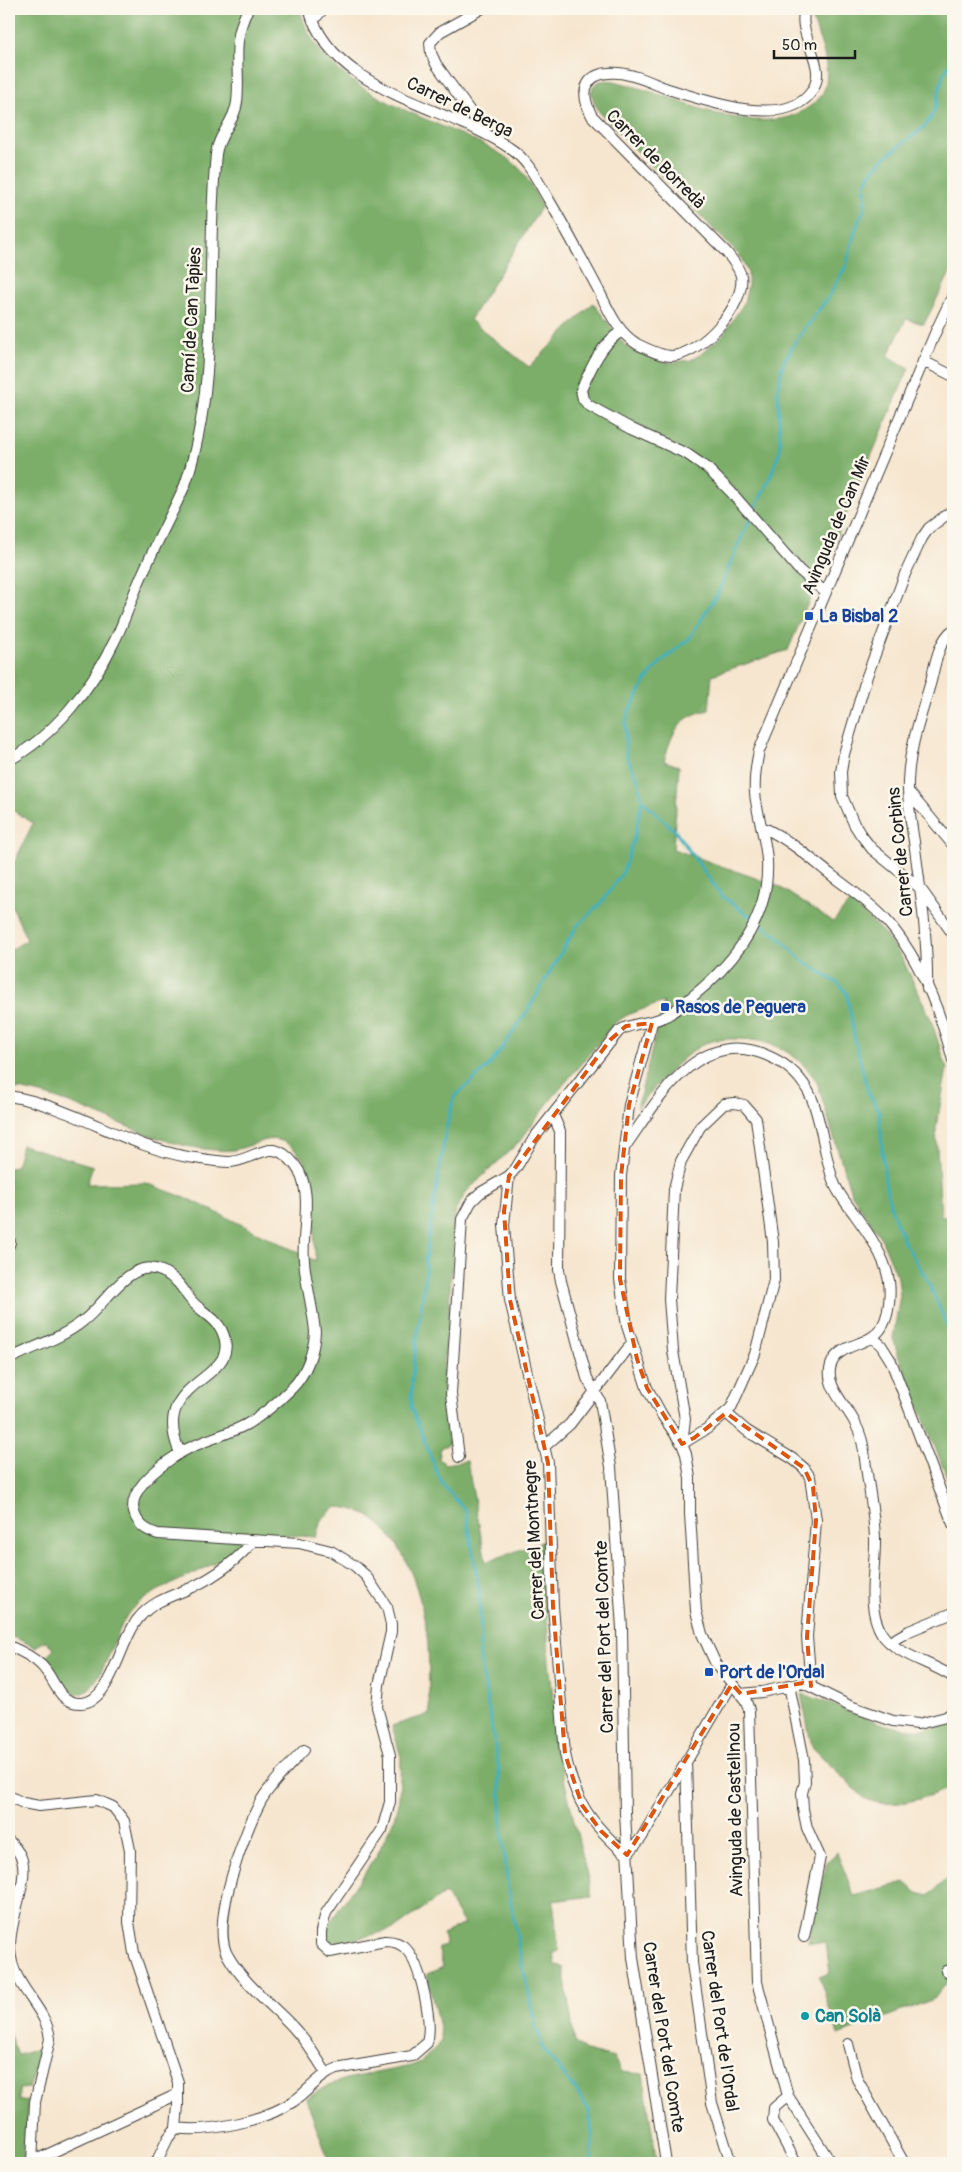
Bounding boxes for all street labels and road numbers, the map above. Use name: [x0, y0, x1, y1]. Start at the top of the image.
street label: Carrer de Berga: [403, 72, 517, 143]
street label: Carrer de Borredà: [601, 105, 710, 214]
street label: Camí de Can Tàpies: [176, 246, 207, 394]
street label: Avinguda de Can Mir: [797, 452, 876, 598]
street label: Carrer de Corbins: [882, 786, 919, 918]
street label: Carrer del Montnegre: [519, 1459, 550, 1620]
street label: Carrer del Port del Comte: [590, 1540, 619, 1734]
street label: Avinguda de Castellnou: [722, 1723, 749, 1897]
street label: Carrer del Port de l'Ordal: [695, 1929, 744, 2113]
street label: Carrer del Port del Comte: [637, 1940, 690, 2134]

